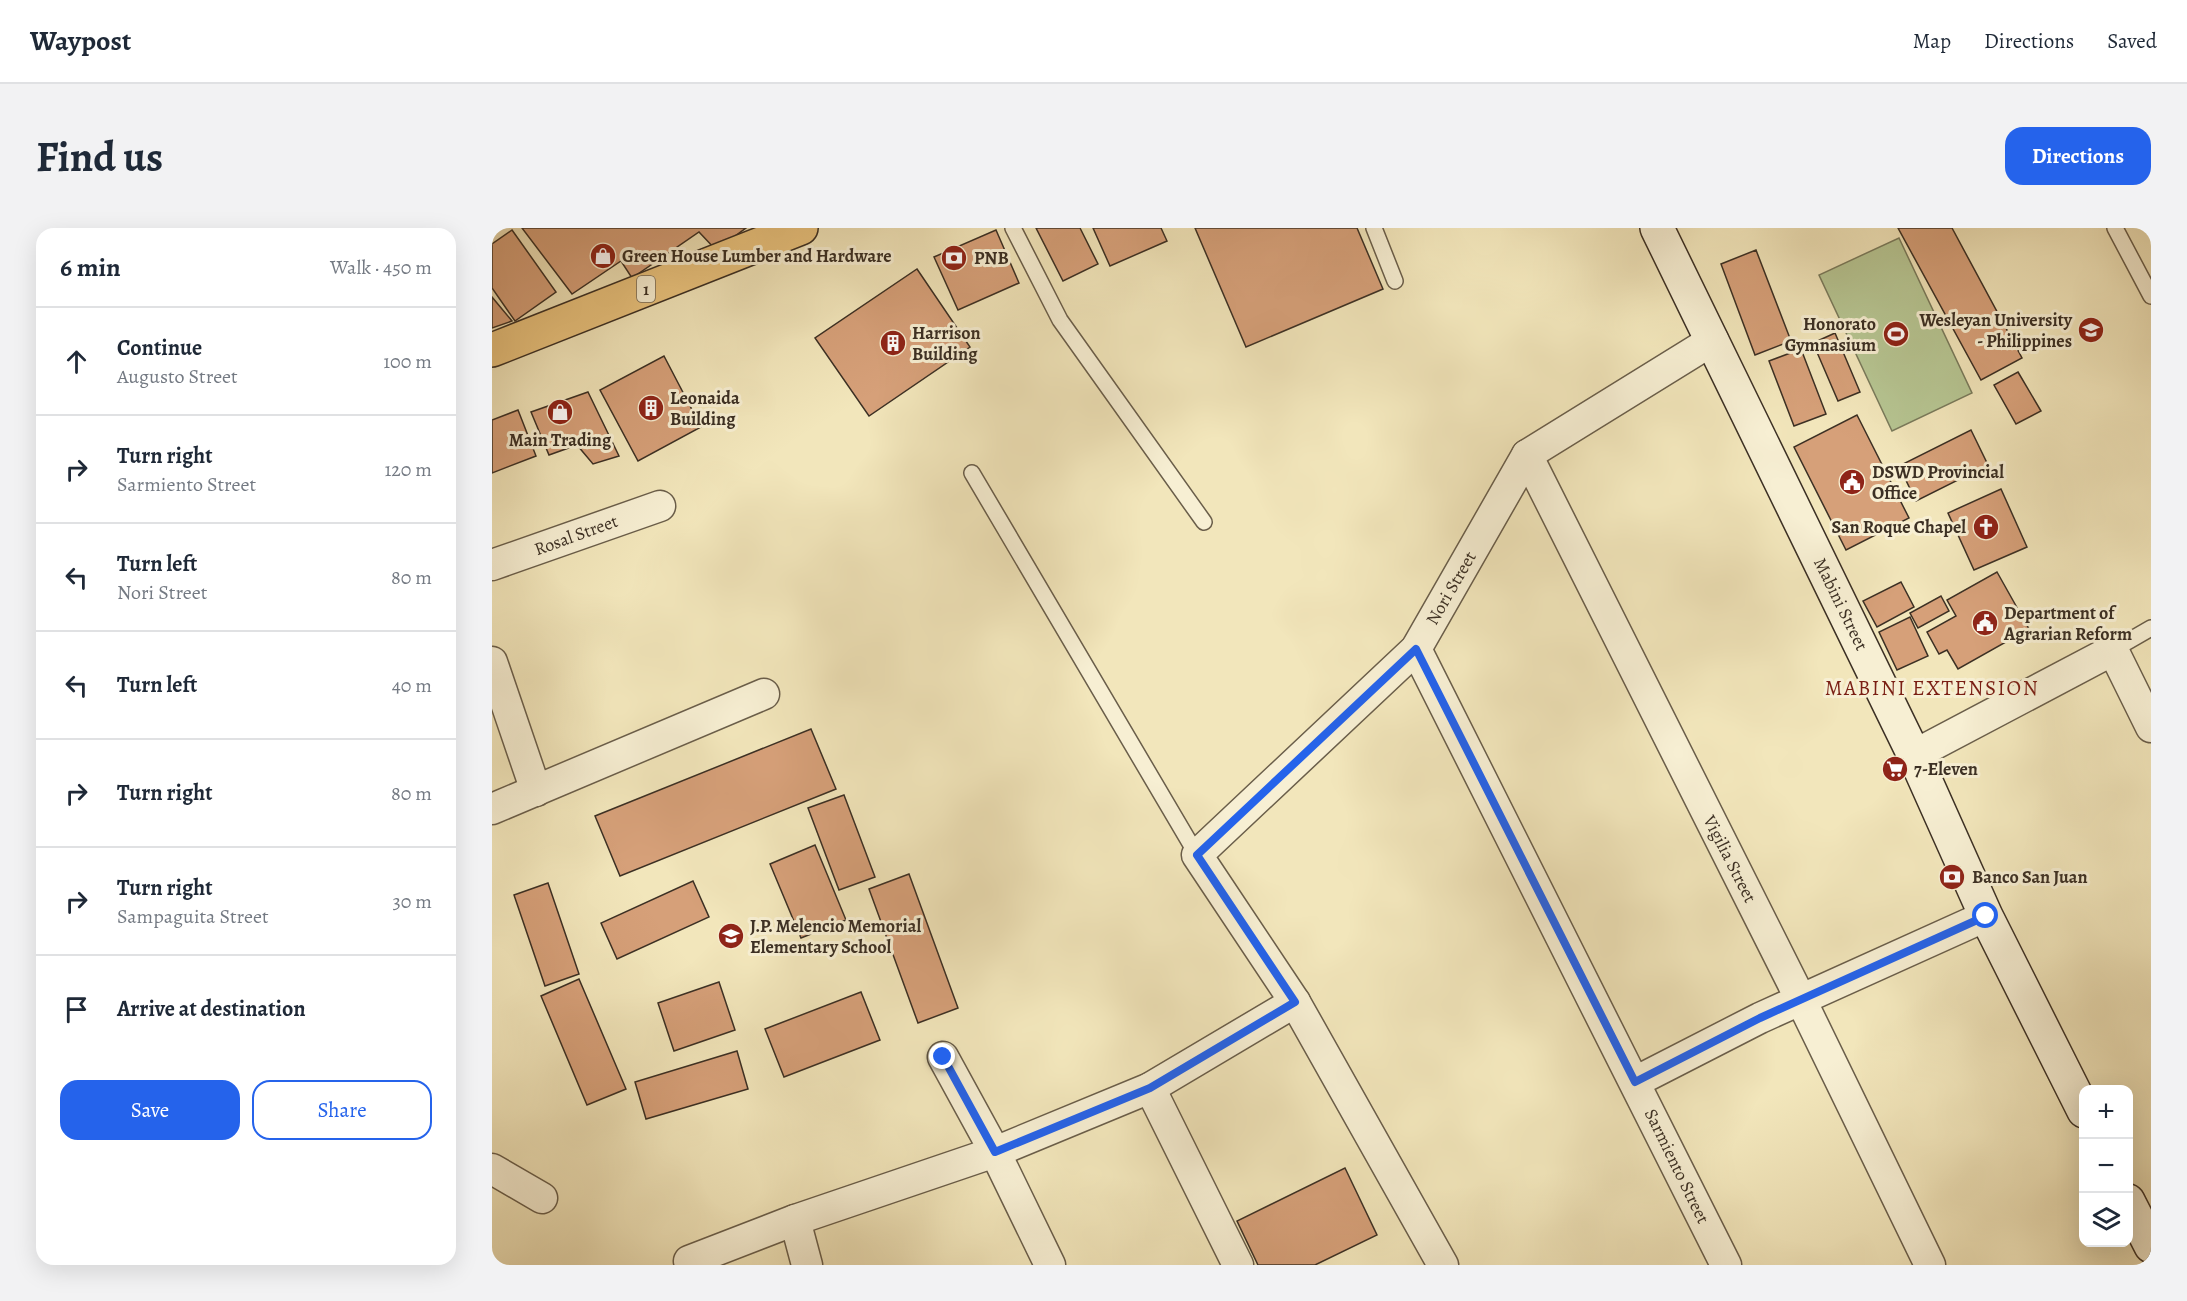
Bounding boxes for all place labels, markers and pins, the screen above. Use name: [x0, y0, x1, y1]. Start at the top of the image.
shop icon: Green House Lumber and Hardware: [588, 241, 618, 271]
bank icon: PNB: [939, 243, 969, 273]
place label: Green House Lumber and Hardware: [622, 244, 892, 268]
place label: PNB: [974, 246, 1009, 270]
place label: Wesleyan University - Philippines: [1918, 308, 2073, 353]
place label: Honorato Gymnasium: [1785, 312, 1876, 357]
school or university icon: Wesleyan University - Philippines: [2076, 315, 2106, 345]
sports icon: Honorato Gymnasium: [1881, 319, 1911, 349]
place label: Harrison Building: [912, 321, 981, 366]
building icon: Harrison Building: [878, 328, 908, 358]
place label: Leonaida Building: [670, 386, 740, 431]
building icon: Leonaida Building: [636, 393, 666, 423]
shop icon: Main Trading: [545, 397, 575, 427]
place label: Main Trading: [509, 428, 612, 452]
place label: DSWD Provincial Office: [1872, 460, 2004, 505]
public building icon: DSWD Provincial Office: [1837, 467, 1867, 497]
church icon: San Roque Chapel: [1971, 512, 2001, 542]
place label: San Roque Chapel: [1831, 515, 1966, 539]
place label: Department of Agrarian Reform: [2003, 601, 2132, 646]
public building icon: Department of Agrarian Reform: [1970, 608, 2000, 638]
supermarket icon: 7-Eleven: [1880, 754, 1910, 784]
place label: 7-Eleven: [1914, 757, 1978, 781]
bank icon: Banco San Juan: [1937, 862, 1967, 892]
place label: Banco San Juan: [1972, 865, 2088, 889]
place label: J.P. Melencio Memorial Elementary School: [750, 914, 921, 959]
school or university icon: J.P. Melencio Memorial Elementary School: [716, 921, 746, 951]

